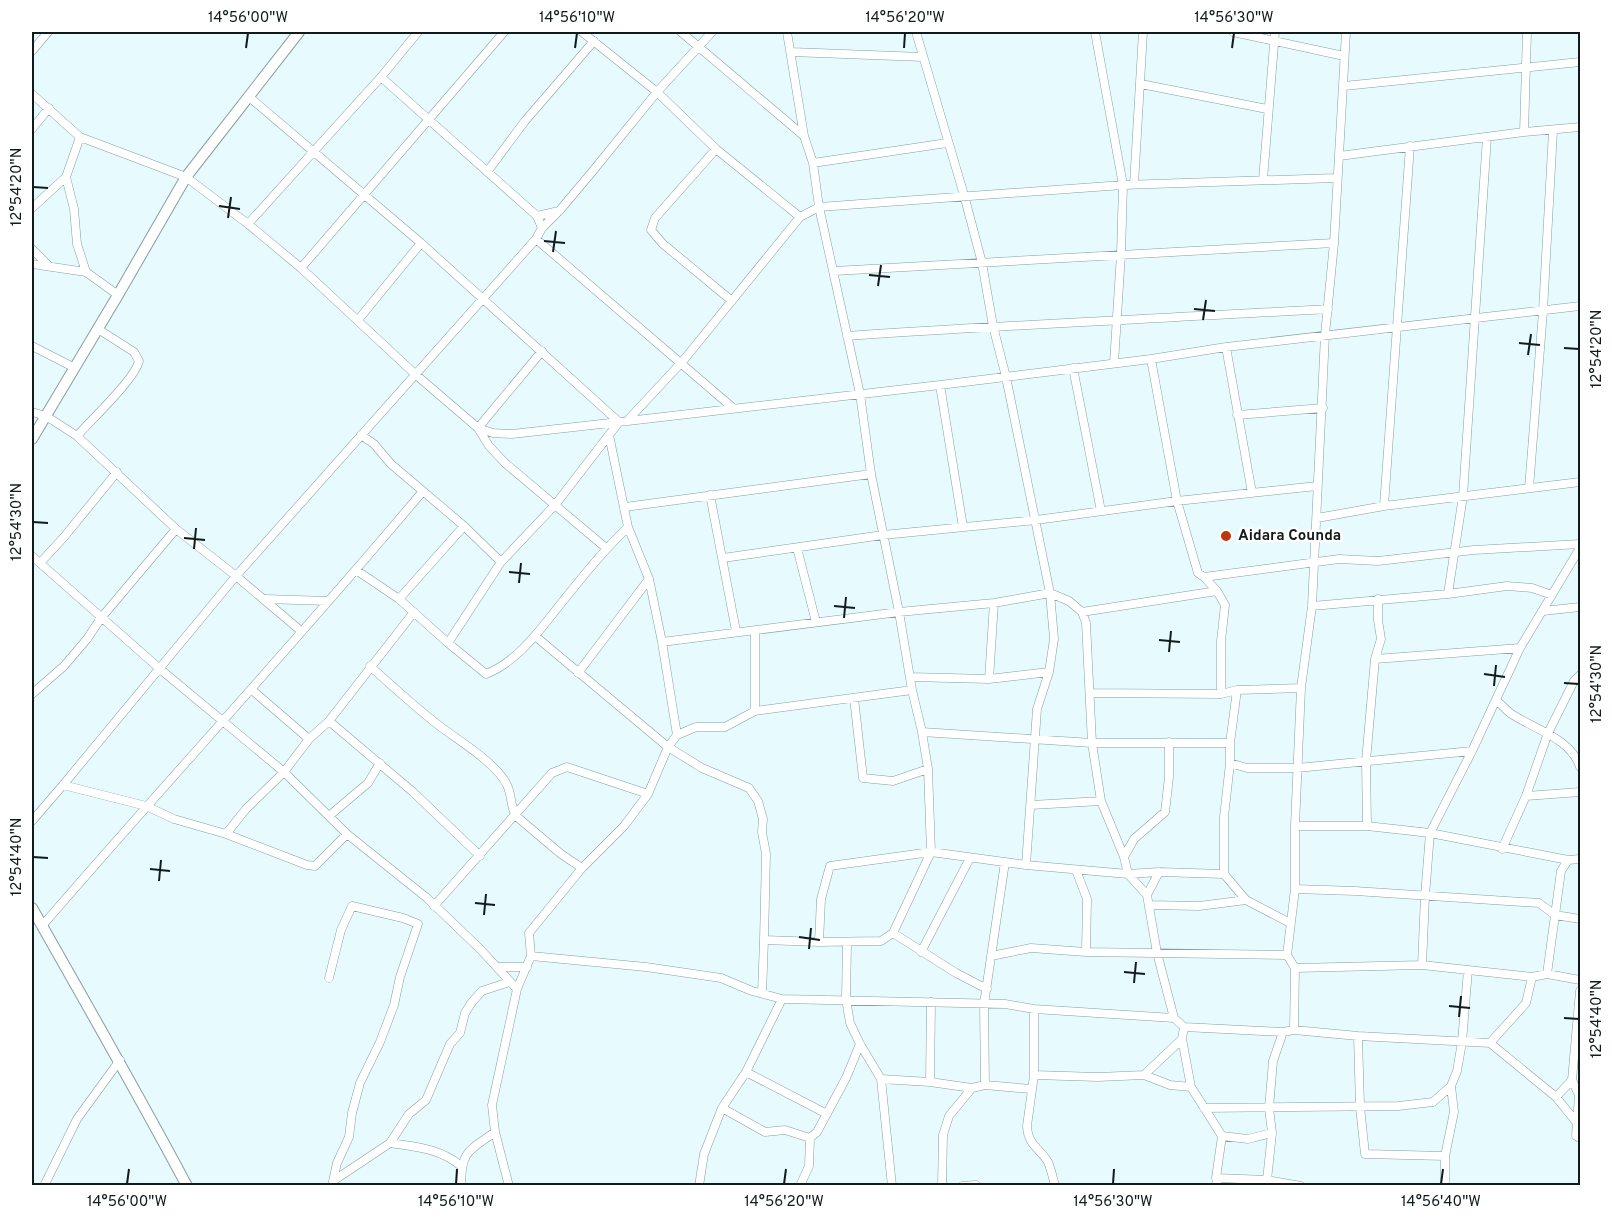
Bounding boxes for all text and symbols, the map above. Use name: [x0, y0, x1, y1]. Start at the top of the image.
text: 14°56'00"W: [208, 9, 288, 28]
text: 14°56'10"W: [539, 9, 615, 28]
text: 14°56'20"W: [865, 9, 945, 28]
text: 14°56'30"W: [1194, 9, 1274, 28]
text: 12°54'20"N: [8, 148, 27, 226]
text: 12°54'20"N: [1588, 310, 1607, 388]
text: 12°54'30"N: [8, 483, 27, 561]
place label: Aidara Counda: [1238, 527, 1341, 546]
marker: Aidara Counda: [1219, 529, 1233, 543]
text: 12°54'30"N: [1588, 645, 1607, 723]
text: 12°54'40"N: [8, 818, 27, 896]
text: 12°54'40"N: [1588, 980, 1607, 1058]
text: 14°56'00"W: [87, 1193, 167, 1212]
text: 14°56'10"W: [418, 1193, 494, 1212]
text: 14°56'20"W: [744, 1193, 824, 1212]
text: 14°56'30"W: [1073, 1193, 1153, 1212]
text: 14°56'40"W: [1401, 1193, 1481, 1212]

